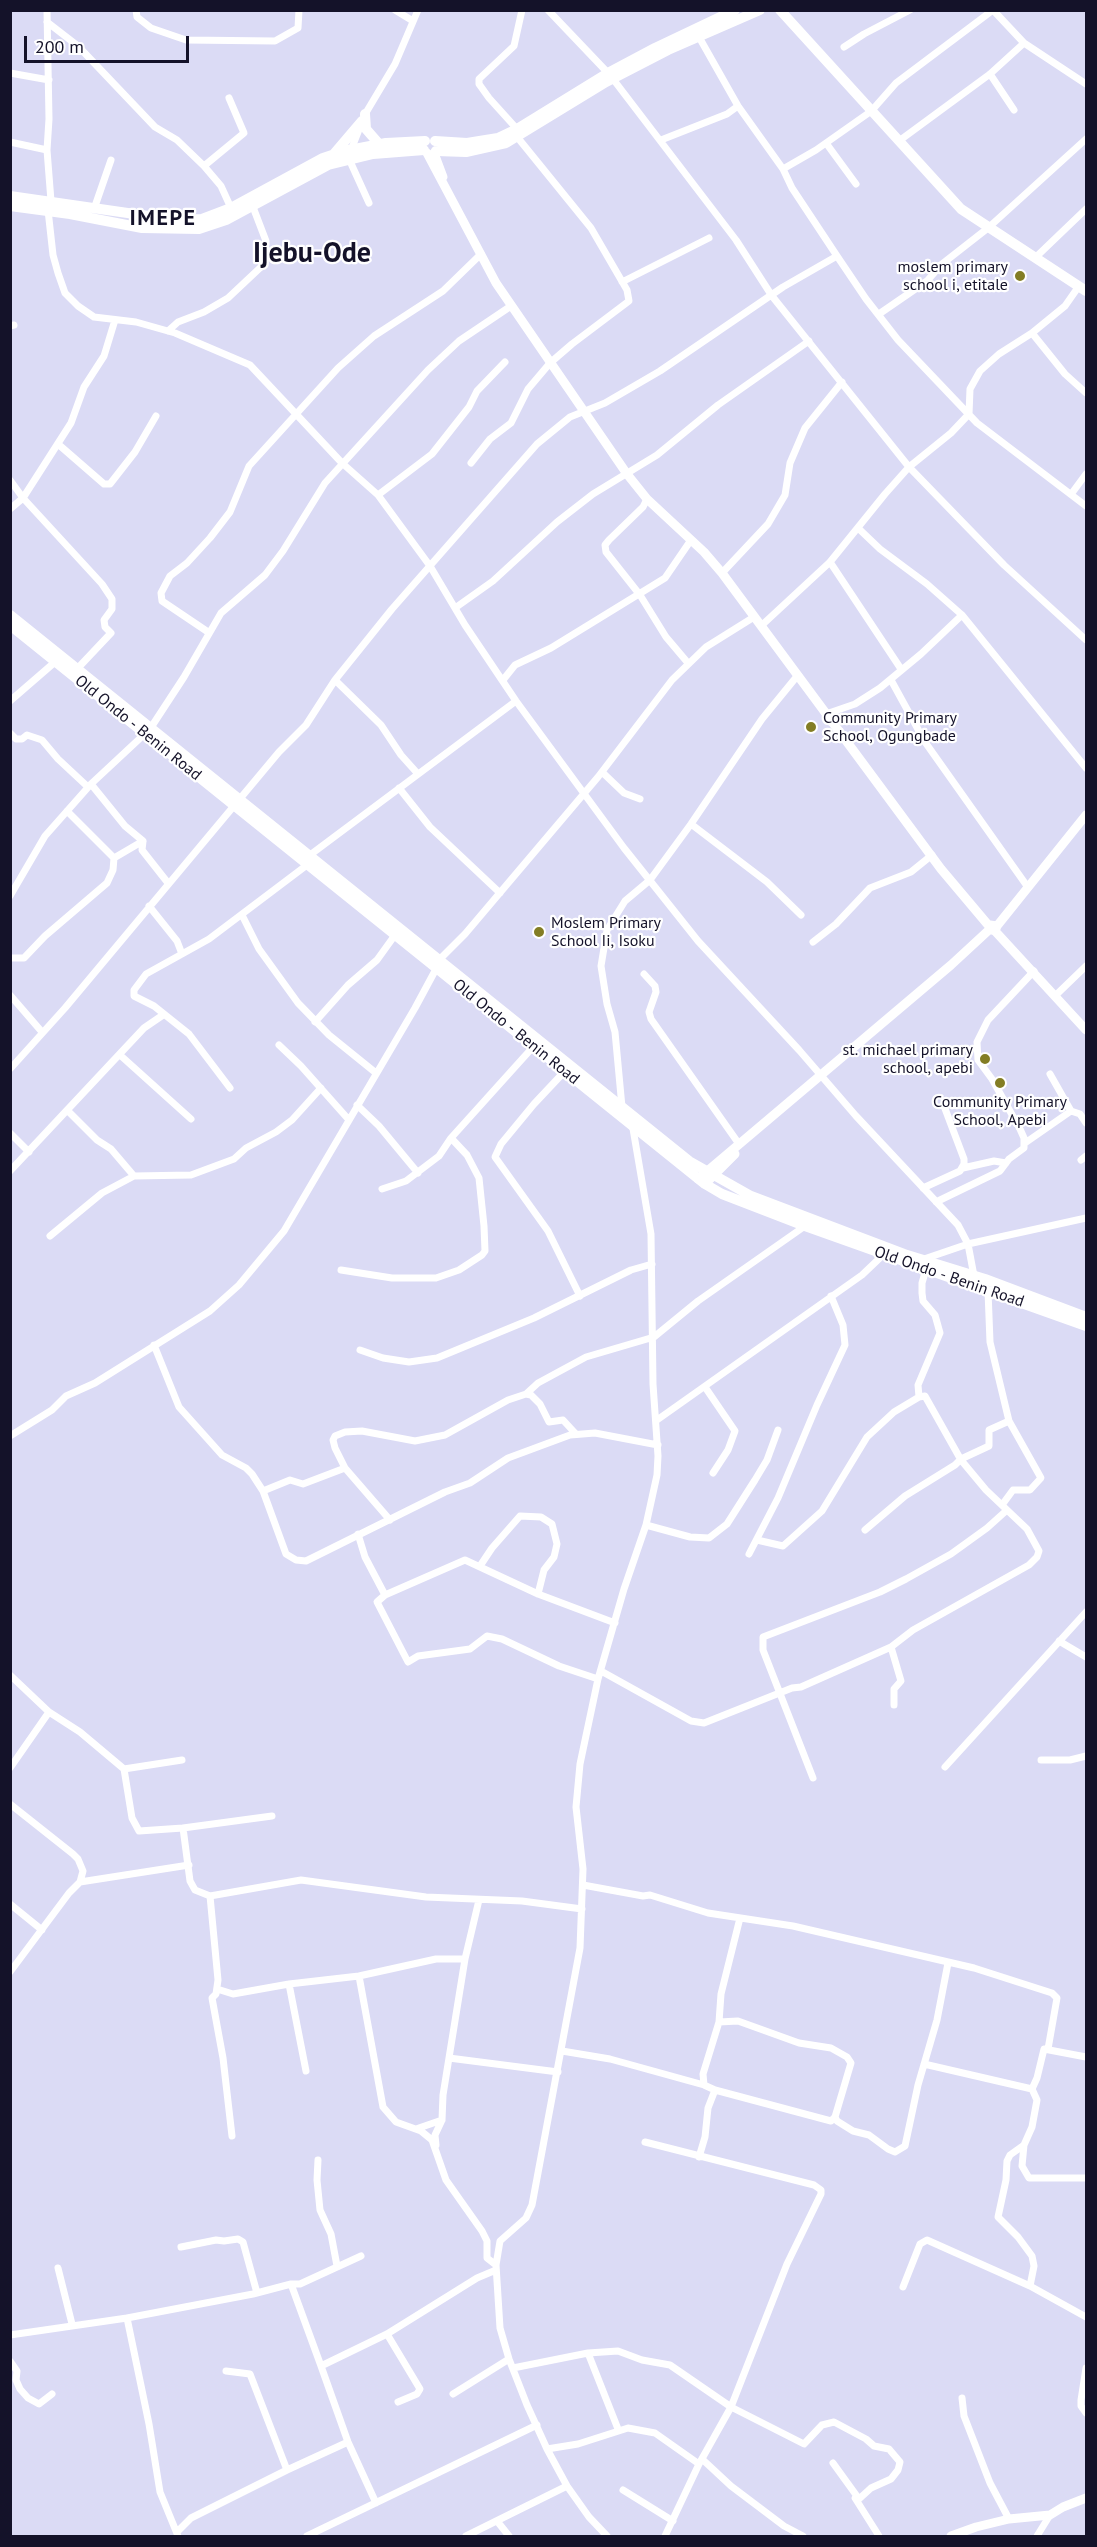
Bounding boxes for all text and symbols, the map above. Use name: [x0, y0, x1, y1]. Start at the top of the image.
scale bar: [27, 24, 192, 62]
text: 200 m: [35, 35, 84, 58]
district label: IMEPE: [130, 206, 196, 232]
district label: Ijebu-Ode: [253, 237, 371, 271]
place label: moslem primary school i, etitale: [897, 257, 1008, 295]
marker: moslem primary school i, etitale: [1013, 269, 1027, 283]
street label: Old Ondo - Benin Road: [71, 671, 205, 785]
place label: Community Primary School, Ogungbade: [823, 708, 957, 746]
marker: Community Primary School, Ogungbade: [804, 720, 818, 734]
place label: Moslem Primary School Ii, Isoku: [551, 913, 661, 951]
marker: Moslem Primary School Ii, Isoku: [532, 925, 546, 939]
street label: Old Ondo - Benin Road: [449, 975, 583, 1089]
place label: st. michael primary school, apebi: [842, 1040, 973, 1078]
marker: st. michael primary school, apebi: [978, 1052, 992, 1066]
marker: Community Primary School, Apebi: [993, 1076, 1007, 1090]
place label: Community Primary School, Apebi: [933, 1092, 1067, 1130]
street label: Old Ondo - Benin Road: [872, 1242, 1026, 1312]

